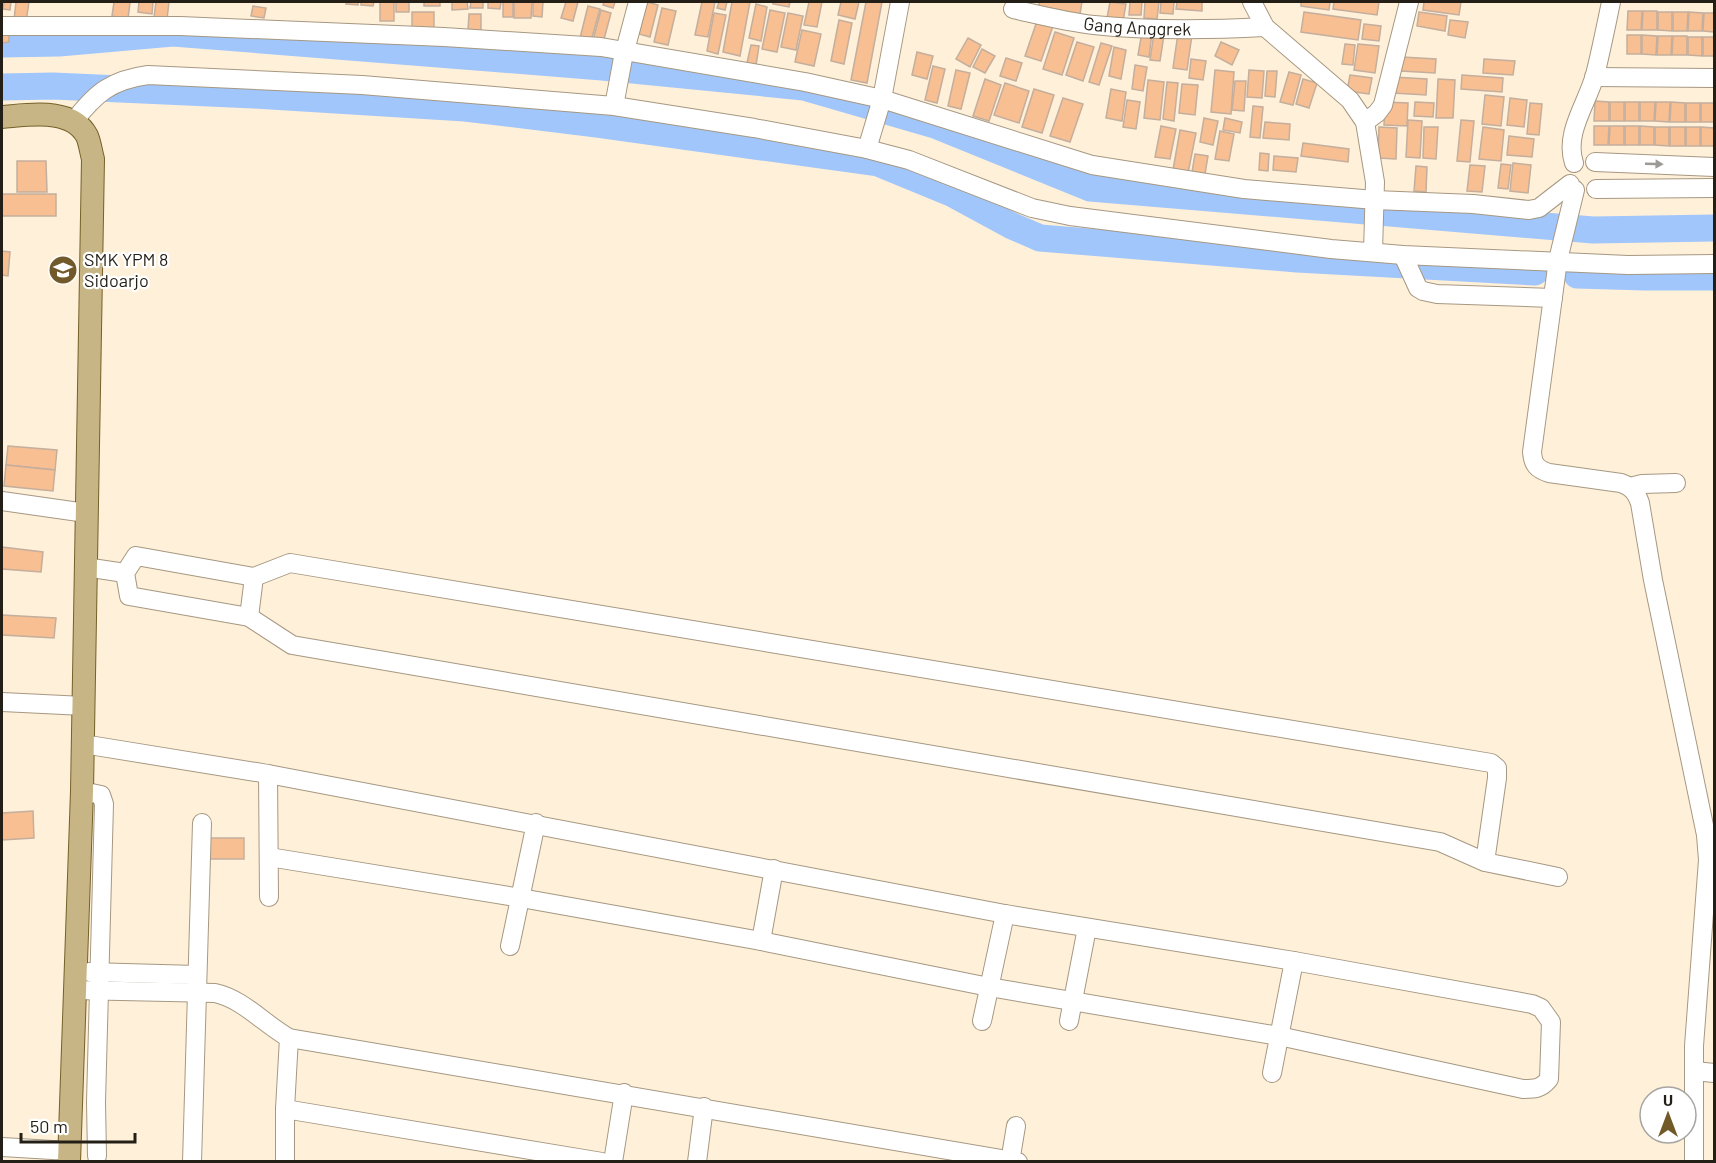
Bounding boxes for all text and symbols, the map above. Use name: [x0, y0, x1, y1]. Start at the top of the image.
street label: Gang Anggrek: [1082, 12, 1191, 39]
one-way arrow: [1644, 160, 1663, 169]
place label: SMK YPM 8 Sidoarjo: [84, 248, 168, 291]
school or university icon: SMK YPM 8 Sidoarjo: [47, 254, 79, 286]
north arrow: [1638, 1085, 1698, 1145]
text: U: [1663, 1090, 1673, 1109]
scale bar: [21, 1106, 135, 1144]
text: 50 m: [30, 1115, 68, 1137]

